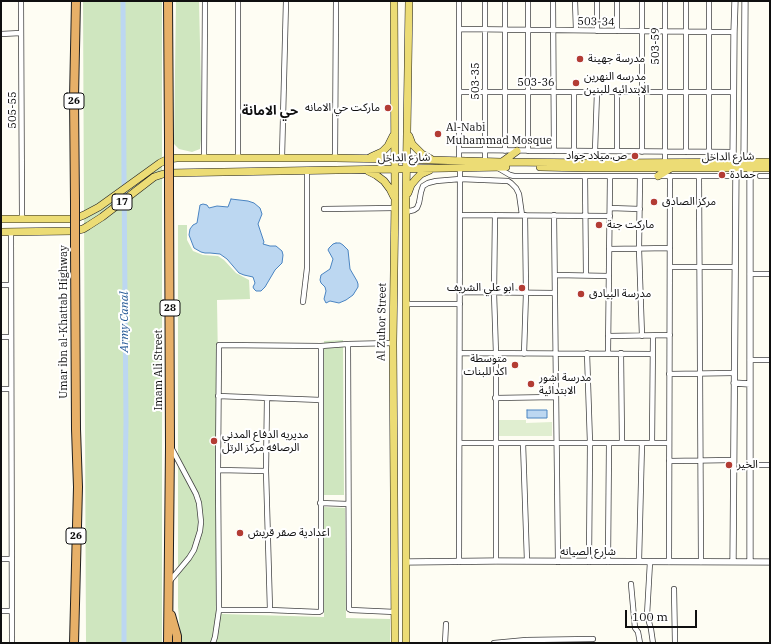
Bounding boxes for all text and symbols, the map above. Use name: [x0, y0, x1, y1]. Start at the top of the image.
street label: 503-34: [577, 15, 615, 29]
street label: 503-59: [649, 27, 663, 65]
place label: مدرسة جهينة: [588, 52, 645, 66]
marker: مدرسة جهينة: [575, 54, 585, 64]
street label: 503-35: [469, 62, 483, 100]
place label: مدرسه النهرين الابتدائيه للبنين: [584, 70, 649, 96]
street label: 503-36: [517, 76, 555, 90]
marker: مدرسه النهرين الابتدائيه للبنين: [571, 78, 581, 88]
street label: 505-55: [6, 91, 20, 129]
road number: 26: [64, 93, 84, 109]
place label: ماركت حي الامانه: [305, 101, 380, 115]
district label: حي الامانة: [242, 103, 298, 119]
marker: ماركت حي الامانه: [383, 103, 393, 113]
place label: Al-Nabi Muhammad Mosque: [446, 121, 552, 147]
marker: Al-Nabi Muhammad Mosque: [433, 129, 443, 139]
place label: ص.ميلاد جواد: [566, 149, 627, 163]
street label: شارع الداخل: [702, 150, 754, 164]
street label: شارع الداخل: [378, 151, 430, 165]
marker: ص.ميلاد جواد: [630, 151, 640, 161]
place label: حمادة: [730, 168, 756, 182]
marker: حمادة: [717, 170, 727, 180]
road number: 17: [112, 194, 132, 210]
place label: مركز الصادق: [662, 195, 716, 209]
marker: مركز الصادق: [649, 197, 659, 207]
place label: ماركت جنة: [607, 218, 654, 232]
marker: ماركت جنة: [594, 220, 604, 230]
street label: Umar ibn al-Khattab Highway: [57, 245, 71, 399]
place label: ابو علي الشريف: [447, 281, 514, 295]
street label: Al Zuhor Street: [375, 283, 389, 361]
marker: ابو علي الشريف: [517, 283, 527, 293]
place label: مدرسة البيادق: [589, 287, 651, 301]
marker: مدرسة البيادق: [576, 289, 586, 299]
water label: Army Canal: [118, 291, 132, 353]
road number: 28: [160, 300, 180, 316]
street label: Imam Ali Street: [152, 330, 166, 410]
place label: متوسطة اكد للبنات: [464, 352, 507, 378]
marker: متوسطة اكد للبنات: [510, 360, 520, 370]
place label: مدرسة اشور الابتدائية: [539, 371, 591, 397]
marker: مدرسة اشور الابتدائية: [526, 379, 536, 389]
place label: مديريه الدفاع المدني الرصافه مركز الرتل: [222, 428, 308, 454]
marker: مديريه الدفاع المدني الرصافه مركز الرتل: [209, 436, 219, 446]
place label: الخير: [737, 458, 758, 472]
marker: الخير: [724, 460, 734, 470]
place label: اعدادية صقر قريش: [248, 526, 330, 540]
road number: 26: [66, 528, 86, 544]
marker: اعدادية صقر قريش: [235, 528, 245, 538]
street label: شارع الصيانه: [560, 545, 616, 559]
scale bar: [627, 602, 699, 628]
text: 100 m: [632, 609, 668, 624]

